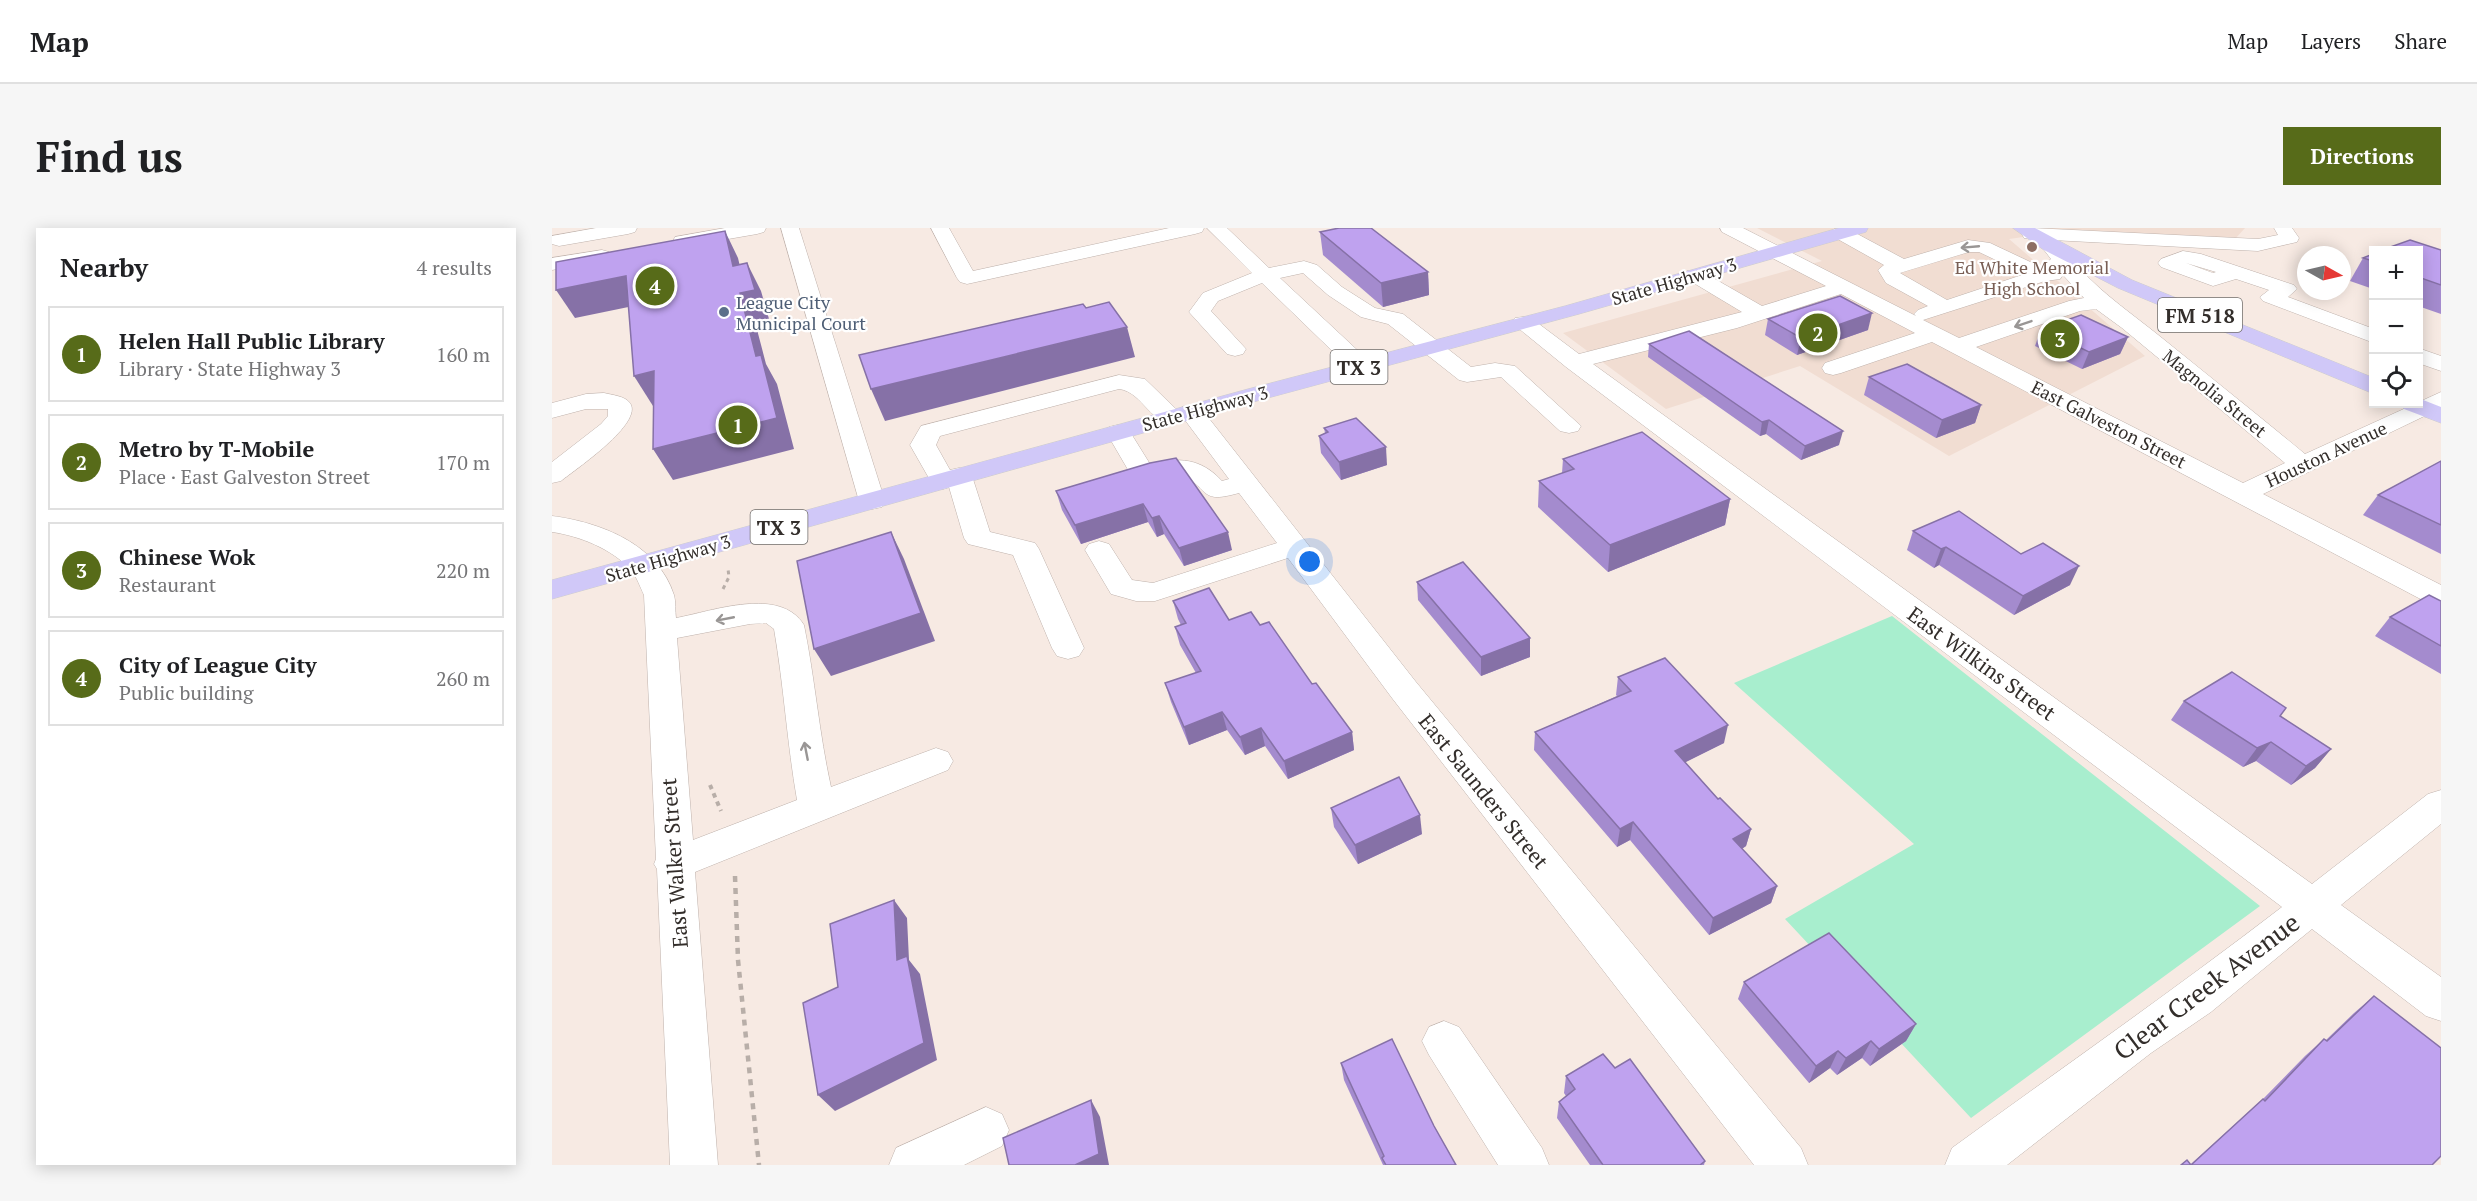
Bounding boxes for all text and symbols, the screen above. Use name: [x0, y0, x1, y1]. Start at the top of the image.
text: Map: [30, 23, 89, 60]
text: Map: [2227, 27, 2268, 55]
text: Layers: [2301, 27, 2361, 55]
text: Share: [2394, 27, 2447, 55]
button: Directions: [2283, 127, 2441, 185]
text: Find us: [36, 128, 183, 184]
marker: Ed White Memorial High School: [2025, 240, 2039, 254]
one-way arrow: [1961, 242, 1980, 253]
north arrow: [2297, 246, 2351, 300]
map controls: [2369, 246, 2423, 408]
button: +: [2369, 246, 2423, 300]
text: Nearby: [60, 250, 148, 284]
street label: State Highway 3: [1609, 252, 1739, 310]
text: 4 results: [417, 254, 492, 281]
place label: Ed White Memorial High School: [1955, 255, 2109, 300]
pin: 4: [636, 264, 674, 308]
place label: League City Municipal Court: [736, 290, 866, 335]
road number: FM 518: [2158, 298, 2242, 332]
button: −: [2369, 300, 2423, 354]
marker: League City Municipal Court: [717, 305, 731, 319]
pin: 2: [1798, 310, 1838, 356]
pin: 3: [2040, 316, 2080, 362]
one-way arrow: [2014, 319, 2033, 330]
text: Helen Hall Public Library: [119, 326, 385, 355]
text: 1: [76, 341, 87, 368]
text: 160 m: [436, 341, 490, 368]
street label: Magnolia Street: [2158, 344, 2272, 443]
road number: TX 3: [1330, 350, 1388, 384]
button: locate: [2369, 354, 2423, 408]
text: Library · State Highway 3: [119, 355, 341, 382]
street label: East Galveston Street: [2028, 375, 2191, 474]
street label: State Highway 3: [1139, 380, 1271, 436]
pin: 1: [718, 402, 758, 448]
street label: Houston Avenue: [2261, 415, 2391, 493]
text: Metro by T-Mobile: [119, 434, 314, 463]
text: 2: [76, 449, 87, 476]
text: 170 m: [436, 449, 490, 476]
text: Place · East Galveston Street: [119, 463, 370, 490]
road number: TX 3: [750, 510, 808, 544]
street label: State Highway 3: [603, 529, 733, 587]
text: Chinese Wok: [119, 542, 255, 571]
your location: [1295, 547, 1324, 576]
text: 3: [76, 557, 87, 584]
text: 220 m: [436, 557, 490, 584]
text: Restaurant: [119, 571, 216, 598]
street label: East Wilkins Street: [1902, 600, 2062, 726]
one-way arrow: [716, 614, 736, 625]
text: City of League City: [119, 650, 317, 679]
text: 4: [76, 665, 87, 692]
text: 260 m: [436, 665, 490, 692]
text: Public building: [119, 679, 253, 706]
street label: East Saunders Street: [1413, 708, 1555, 874]
one-way arrow: [800, 741, 811, 761]
street label: East Walker Street: [654, 777, 694, 949]
street label: Clear Creek Avenue: [2106, 905, 2306, 1067]

